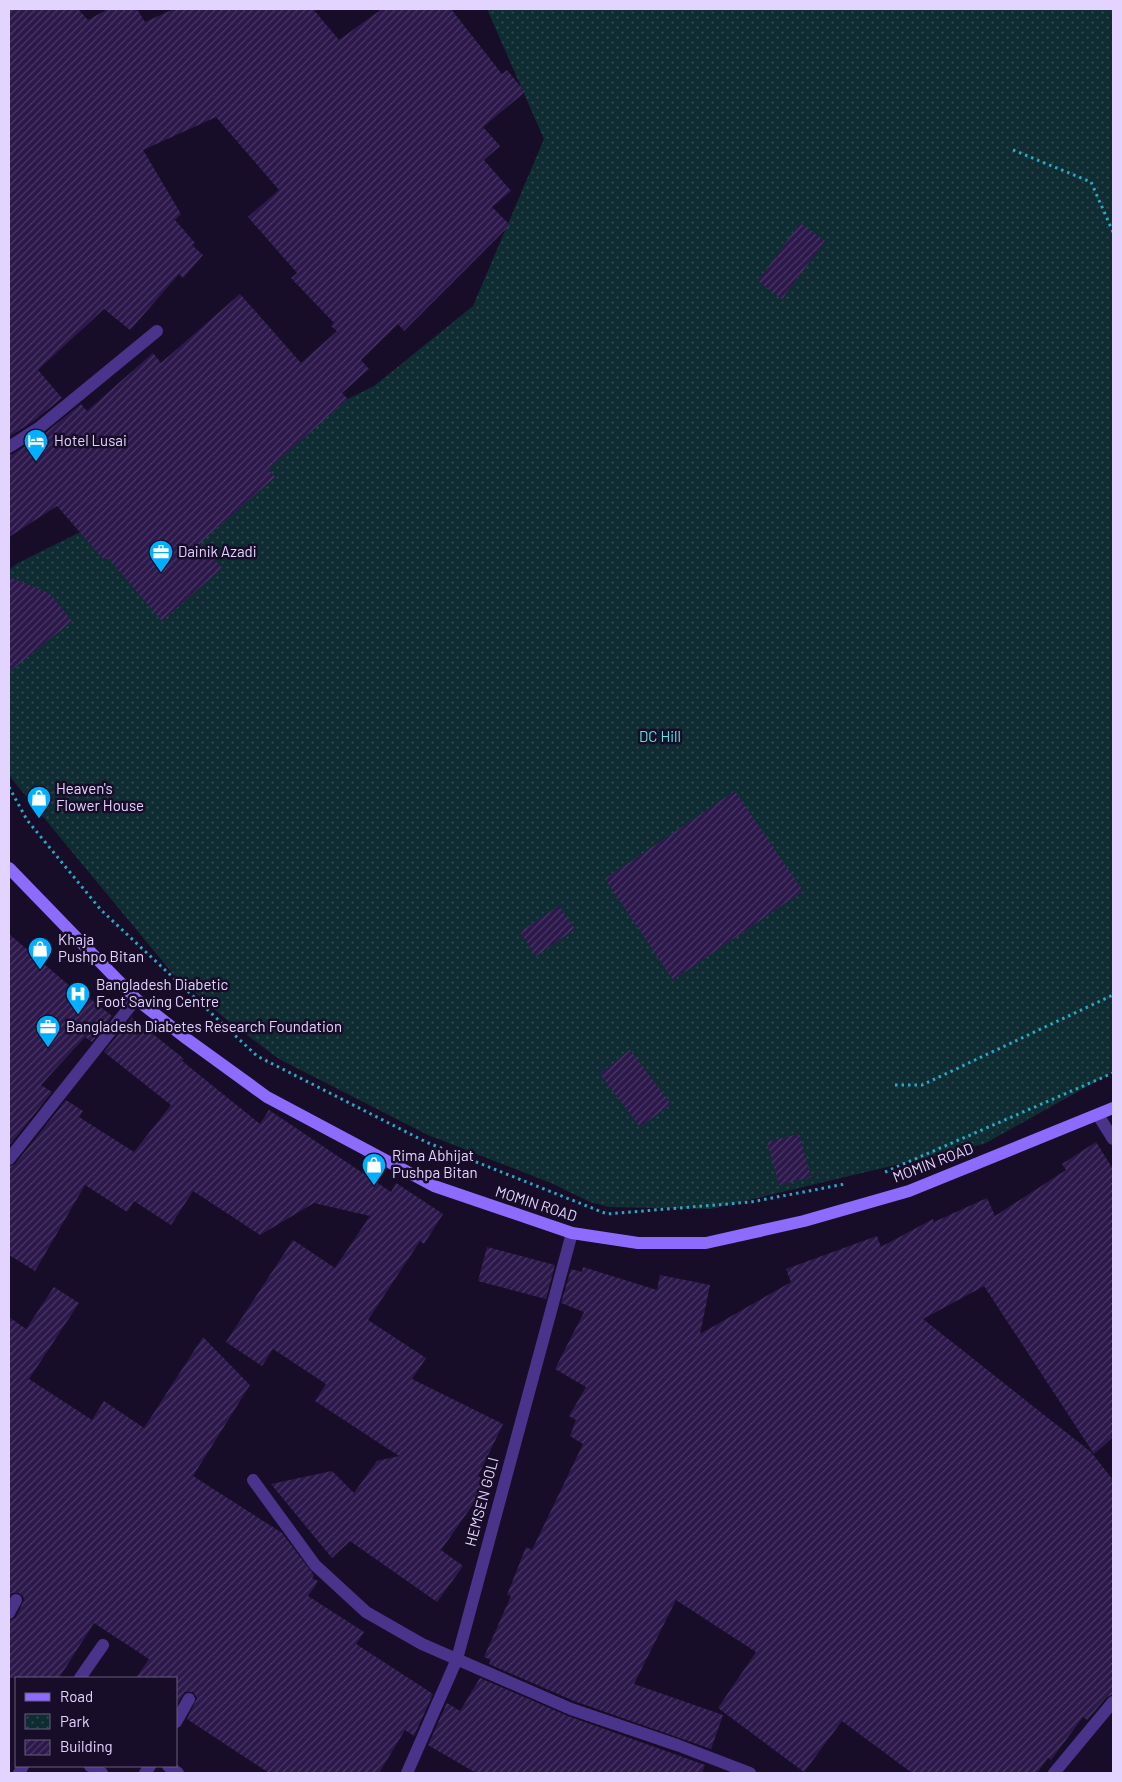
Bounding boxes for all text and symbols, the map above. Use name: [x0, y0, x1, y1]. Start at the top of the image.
hotel icon: Hotel Lusai: [23, 428, 49, 462]
place label: Hotel Lusai: [54, 431, 127, 449]
office icon: Dainik Azadi: [148, 539, 174, 573]
place label: Dainik Azadi: [178, 542, 257, 560]
park label: DC Hill: [639, 727, 681, 745]
place label: Heaven's Flower House: [56, 779, 144, 814]
shop icon: Heaven's Flower House: [26, 785, 52, 819]
place label: Khaja Pushpo Bitan: [58, 930, 144, 965]
shop icon: Khaja Pushpo Bitan: [27, 936, 53, 970]
place label: Bangladesh Diabetic Foot Saving Centre: [96, 975, 229, 1010]
hospital icon: Bangladesh Diabetic Foot Saving Centre: [65, 981, 91, 1015]
office icon: Bangladesh Diabetes Research Foundation: [35, 1014, 61, 1048]
place label: Bangladesh Diabetes Research Foundation: [66, 1017, 342, 1035]
street label: MOMIN ROAD: [890, 1138, 975, 1186]
place label: Rima Abhijat Pushpa Bitan: [392, 1146, 478, 1181]
shop icon: Rima Abhijat Pushpa Bitan: [361, 1152, 387, 1186]
street label: MOMIN ROAD: [493, 1181, 579, 1225]
street label: HEMSEN GOLI: [460, 1455, 502, 1548]
legend: [15, 1677, 178, 1767]
text: Road: [60, 1687, 93, 1705]
text: Park: [60, 1712, 90, 1730]
text: Building: [60, 1737, 113, 1755]

